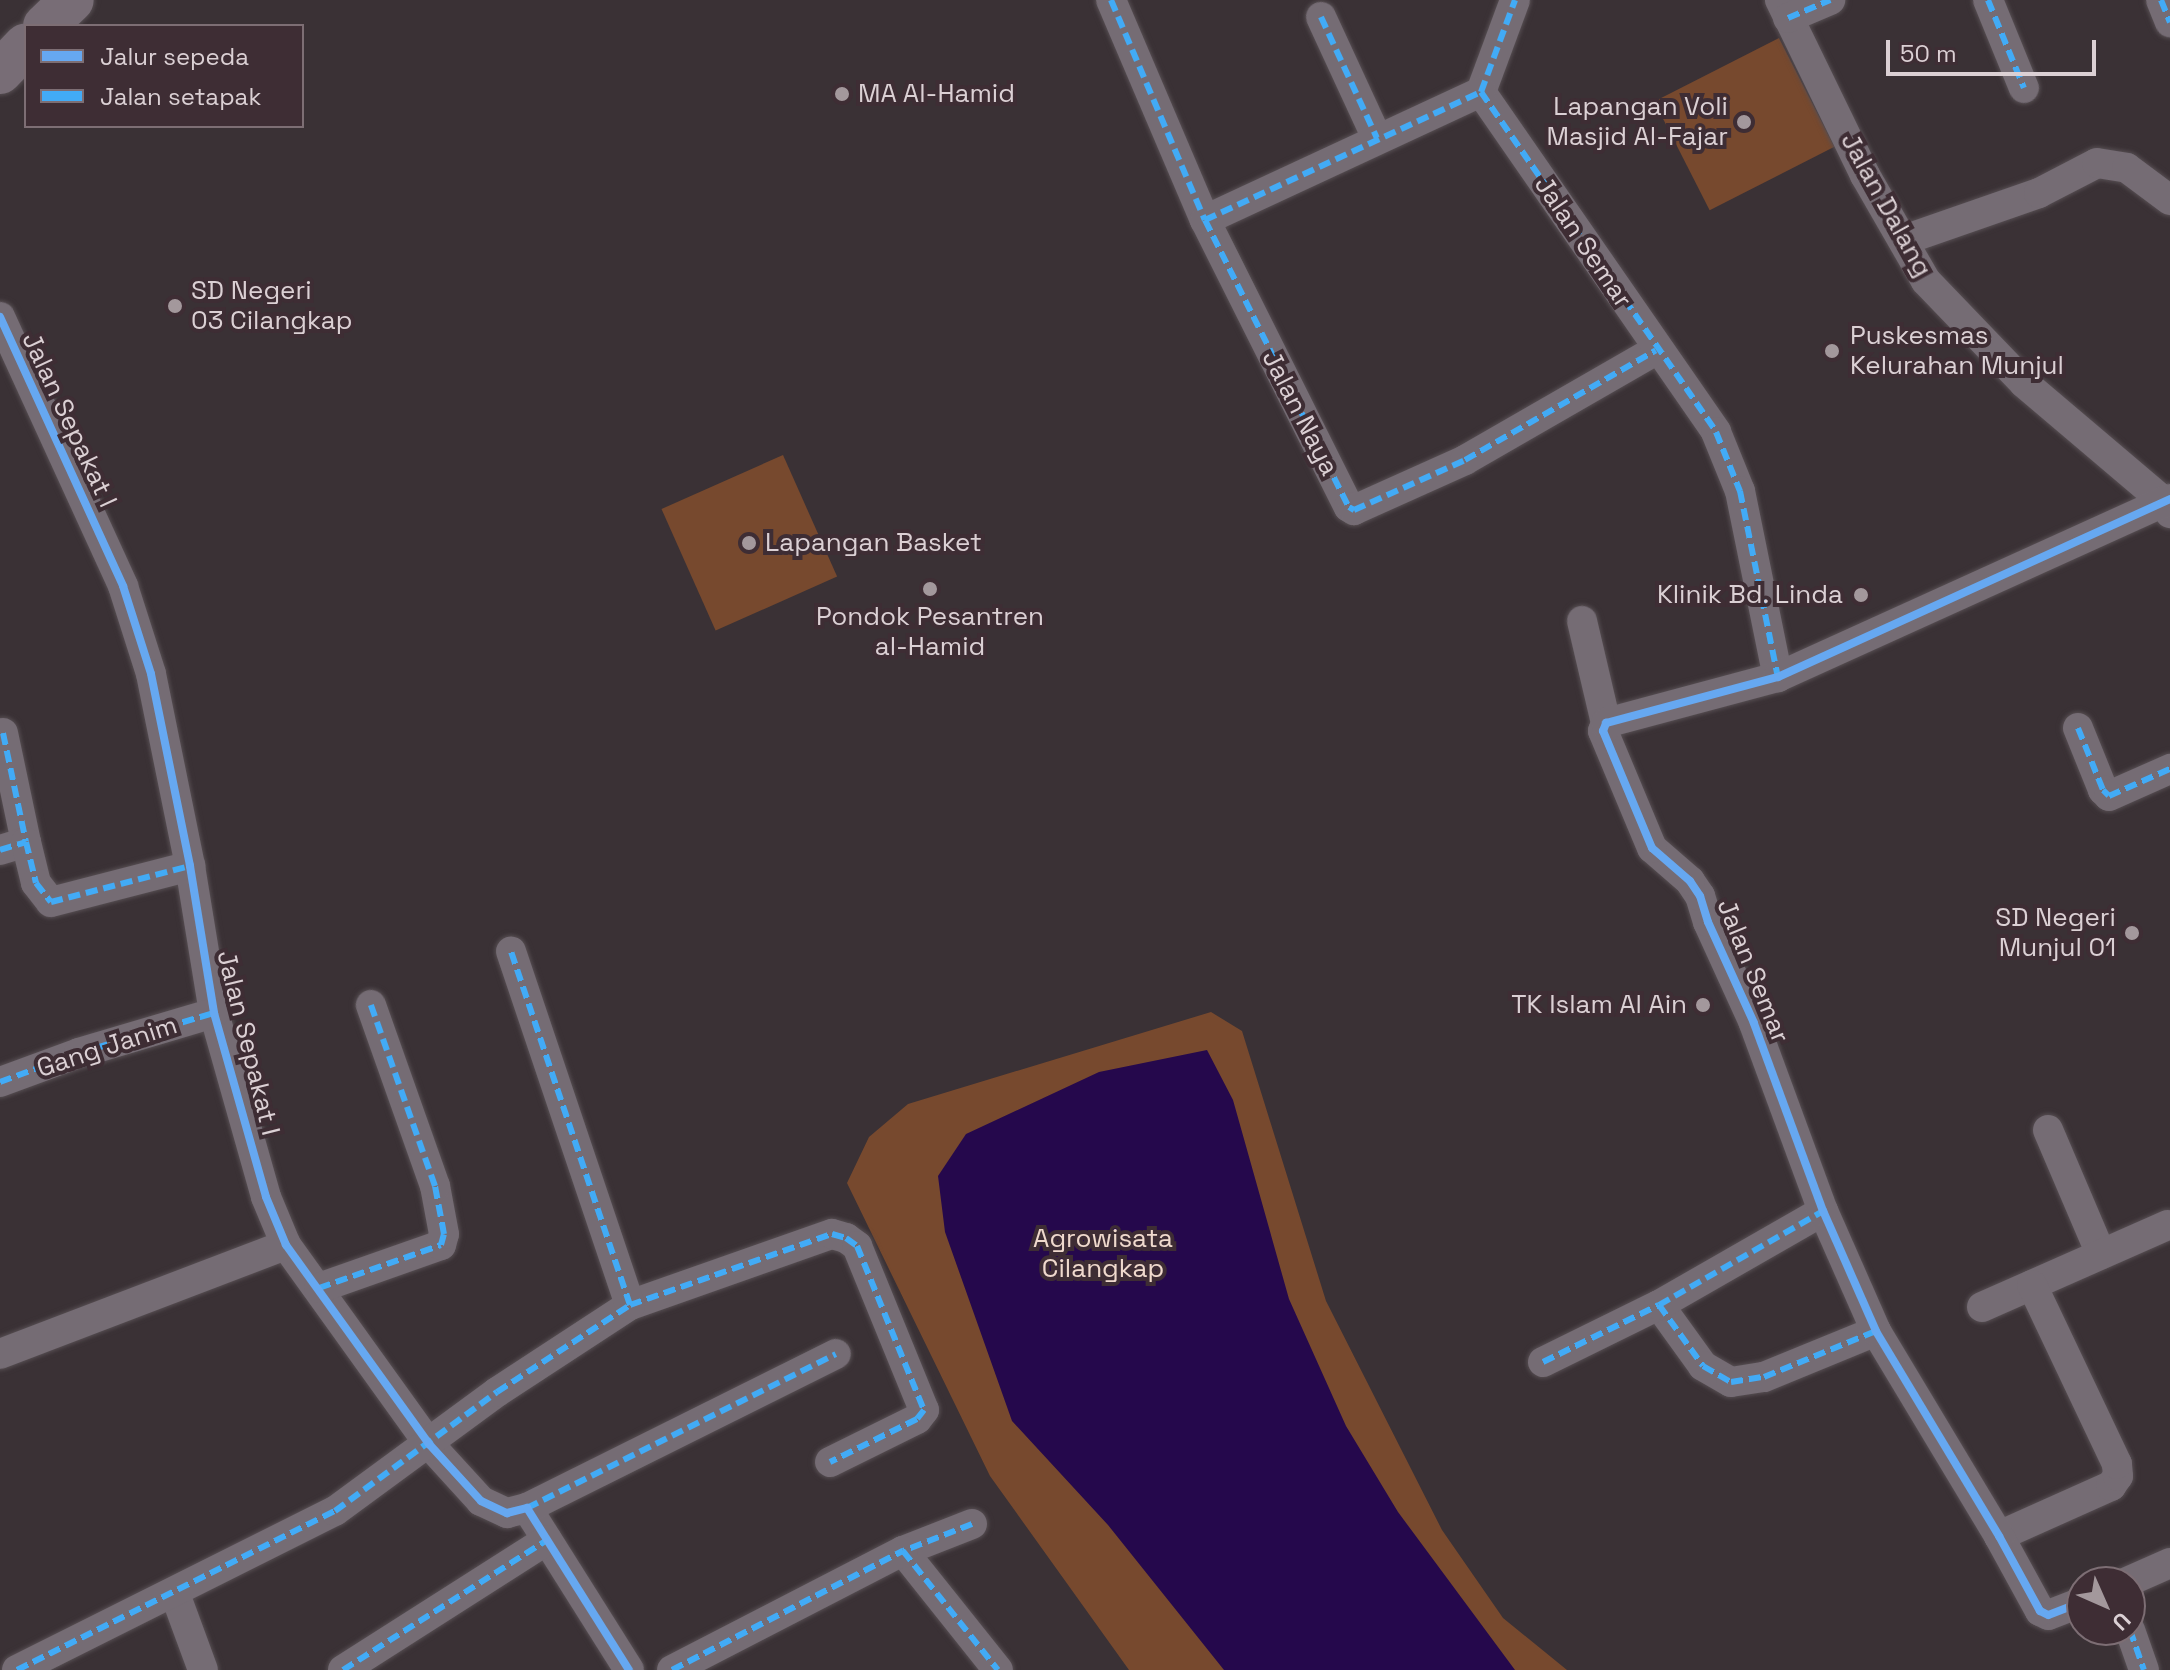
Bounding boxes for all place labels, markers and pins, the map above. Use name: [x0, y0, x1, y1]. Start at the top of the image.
place label: MA Al-Hamid: [858, 78, 1016, 110]
marker: MA Al-Hamid: [833, 85, 851, 103]
place label: Lapangan Voli Masjid Al-Fajar: [1546, 91, 1728, 152]
marker: Lapangan Voli Masjid Al-Fajar: [1735, 113, 1753, 131]
place label: SD Negeri 03 Cilangkap: [191, 275, 352, 336]
marker: SD Negeri 03 Cilangkap: [166, 297, 184, 315]
place label: Puskesmas Kelurahan Munjul: [1850, 320, 2064, 382]
marker: Puskesmas Kelurahan Munjul: [1821, 340, 1843, 362]
place label: Lapangan Basket: [765, 527, 982, 559]
marker: Lapangan Basket: [740, 534, 758, 552]
place label: Klinik Bd. Linda: [1656, 579, 1843, 611]
marker: Pondok Pesantren al-Hamid: [921, 580, 939, 598]
marker: Klinik Bd. Linda: [1850, 584, 1872, 606]
place label: Pondok Pesantren al-Hamid: [816, 601, 1044, 662]
place label: SD Negeri Munjul 01: [1995, 902, 2116, 964]
marker: SD Negeri Munjul 01: [2123, 924, 2141, 942]
place label: TK Islam Al Ain: [1511, 989, 1687, 1021]
marker: TK Islam Al Ain: [1694, 996, 1712, 1014]

